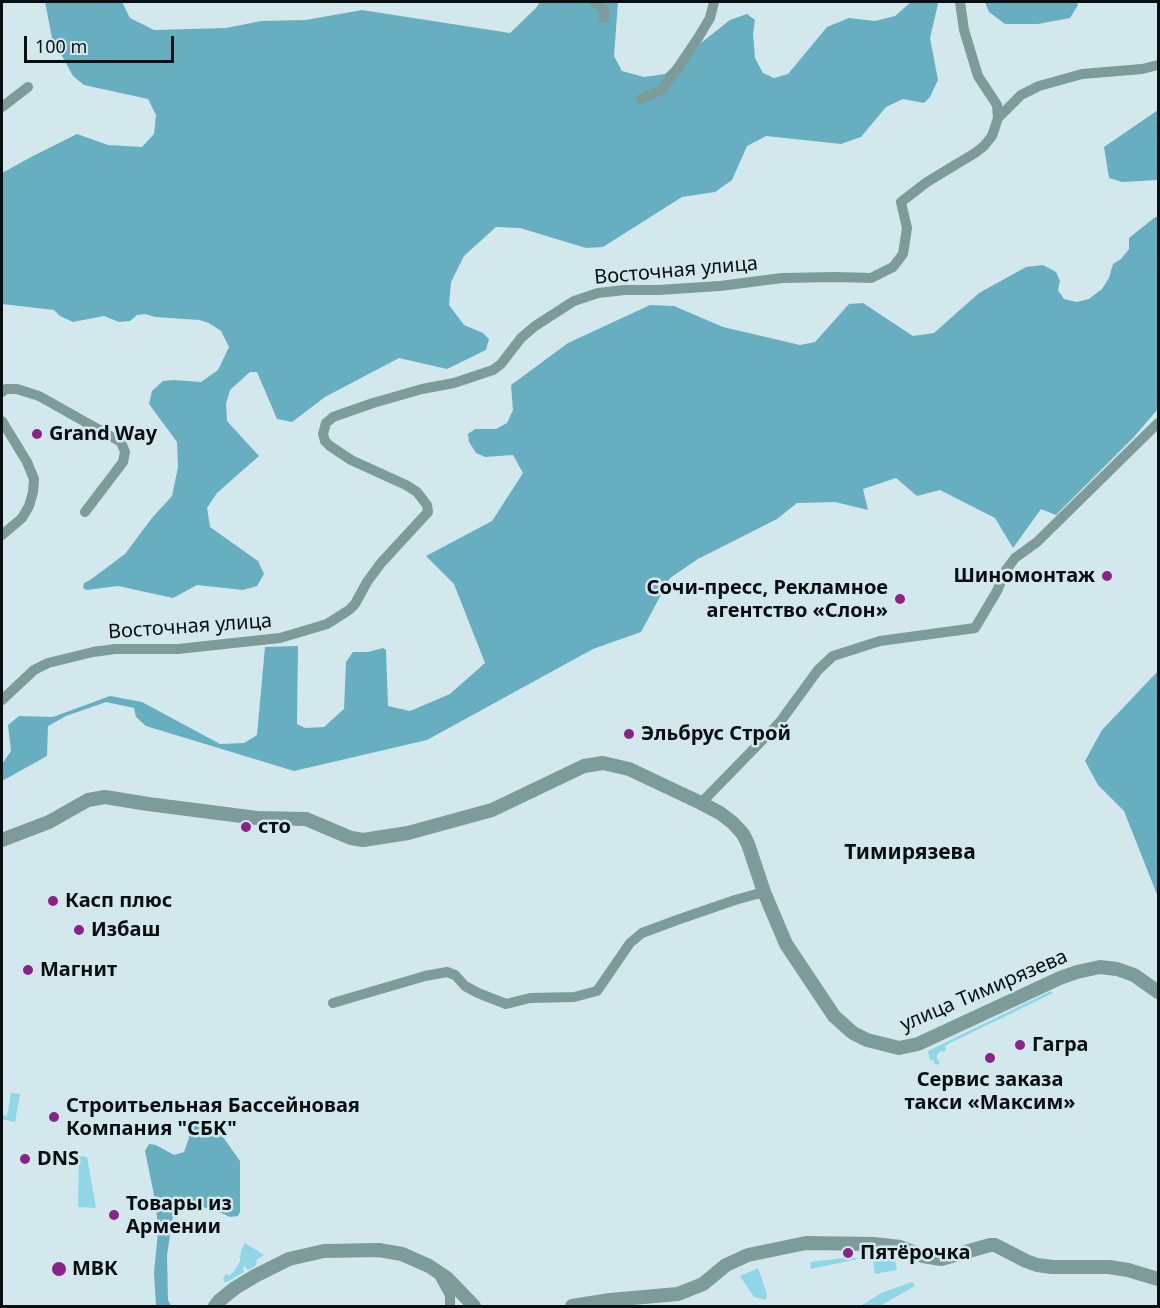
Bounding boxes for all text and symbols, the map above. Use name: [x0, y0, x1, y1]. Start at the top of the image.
scale bar: [27, 24, 177, 62]
text: 100 m: [35, 34, 87, 58]
street label: Восточная улица: [593, 252, 759, 290]
place label: Grand Way: [49, 422, 157, 446]
marker: Grand Way: [30, 427, 44, 441]
place label: Шиномонтаж: [953, 564, 1095, 588]
marker: Шиномонтаж: [1100, 569, 1114, 583]
place label: Сочи-пресс, Рекламное агентство «Слон»: [647, 576, 888, 623]
marker: Сочи-пресс, Рекламное агентство «Слон»: [893, 592, 907, 606]
street label: Восточная улица: [107, 609, 273, 645]
place label: Эльбрус Строй: [641, 722, 791, 746]
marker: Эльбрус Строй: [622, 727, 636, 741]
place label: сто: [258, 815, 291, 839]
marker: сто: [239, 820, 253, 834]
district label: Тимирязева: [844, 840, 976, 866]
place label: Касп плюс: [65, 889, 172, 913]
marker: Касп плюс: [46, 894, 60, 908]
place label: Избаш: [91, 918, 161, 942]
marker: Избаш: [72, 923, 86, 937]
street label: улица Тимирязева: [897, 945, 1071, 1037]
place label: Магнит: [40, 958, 117, 982]
marker: Магнит: [21, 963, 35, 977]
place label: Гагра: [1032, 1033, 1088, 1057]
marker: Гагра: [1013, 1038, 1027, 1052]
marker: Сервис заказа такси «Максим»: [983, 1051, 997, 1065]
place label: Сервис заказа такси «Максим»: [904, 1068, 1076, 1115]
place label: Строитьельная Бассейновая Компания "СБК": [66, 1094, 360, 1141]
marker: Строитьельная Бассейновая Компания "СБК": [47, 1110, 61, 1124]
place label: DNS: [37, 1147, 79, 1171]
marker: DNS: [18, 1152, 32, 1166]
place label: Товары из Армении: [126, 1192, 232, 1239]
marker: Товары из Армении: [107, 1208, 121, 1222]
place label: Пятёрочка: [860, 1241, 970, 1265]
marker: Пятёрочка: [841, 1246, 855, 1260]
place label: МВК: [72, 1257, 118, 1281]
marker: МВК: [50, 1260, 68, 1278]

